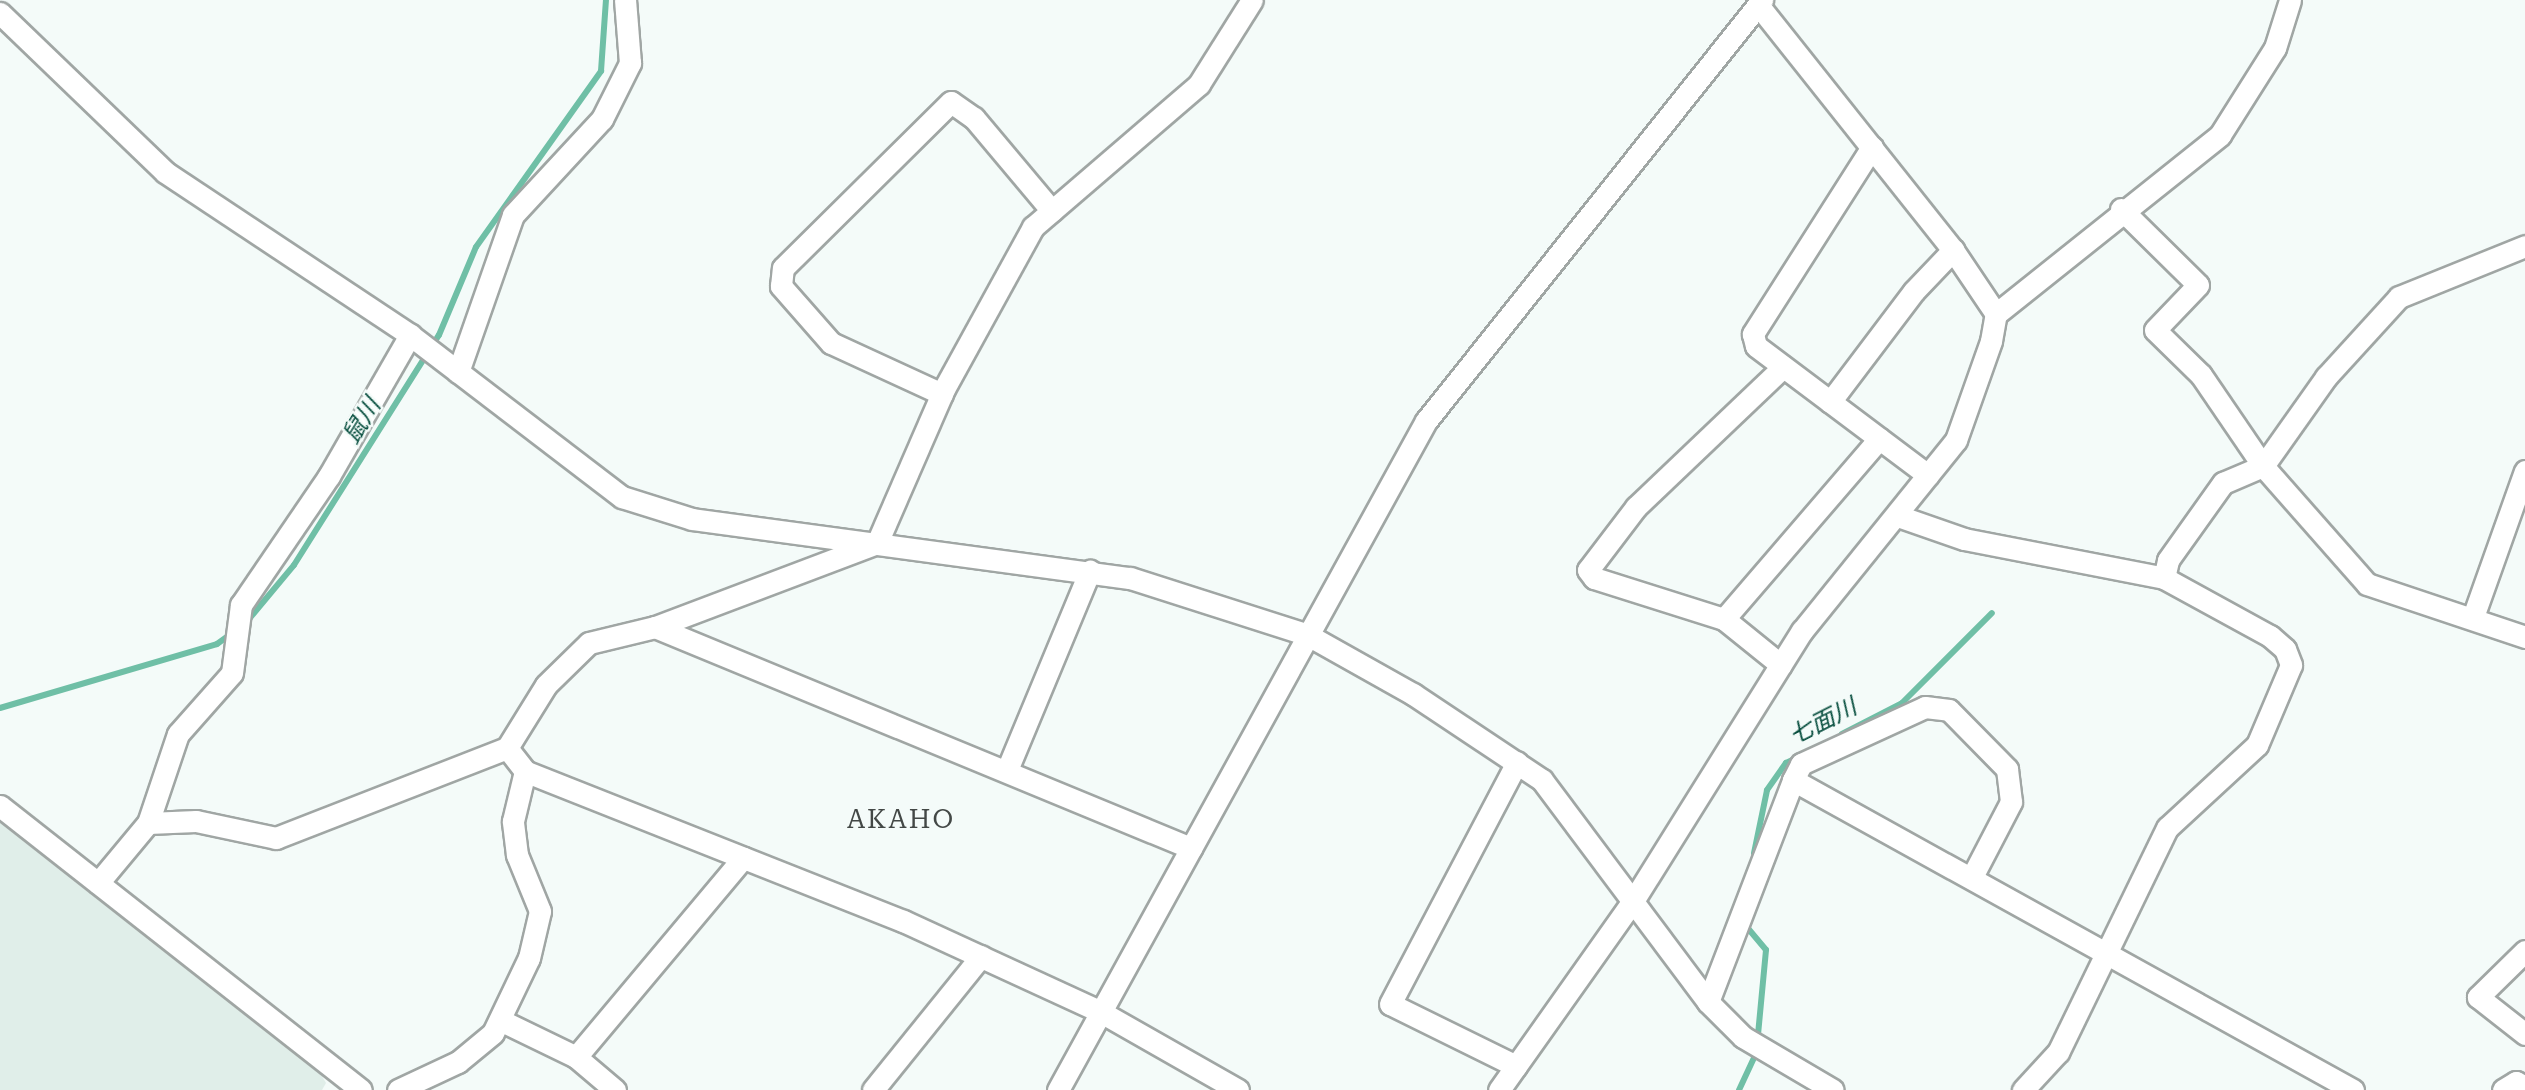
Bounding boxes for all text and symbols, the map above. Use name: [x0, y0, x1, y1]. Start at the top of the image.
water label: 鼠川: [337, 393, 387, 449]
water label: 七面川: [1784, 693, 1862, 751]
district label: AKAHO: [848, 804, 954, 836]

